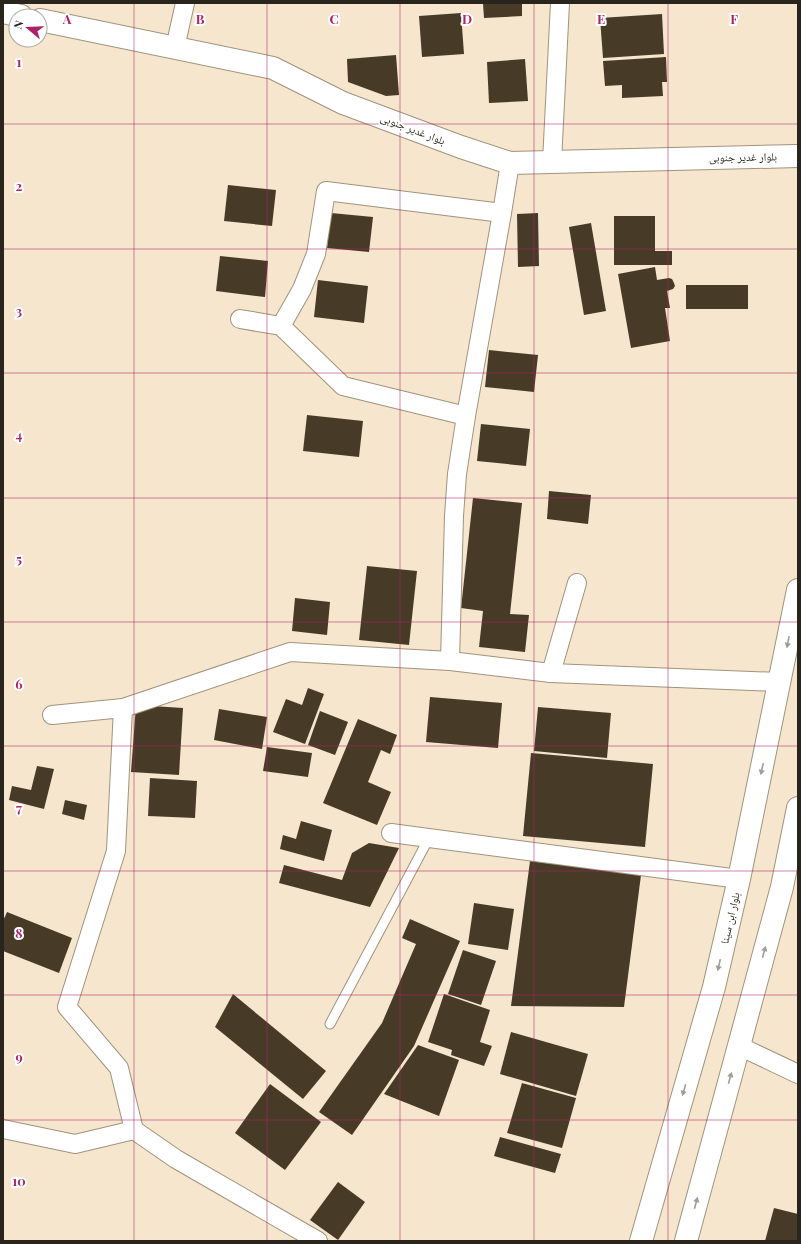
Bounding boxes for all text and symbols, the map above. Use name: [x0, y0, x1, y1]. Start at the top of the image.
north arrow: [8, 8, 48, 48]
text: A: [62, 10, 72, 27]
text: B: [196, 10, 205, 27]
text: C: [329, 10, 339, 27]
text: D: [462, 10, 472, 27]
text: E: [597, 10, 605, 27]
text: F: [730, 10, 738, 27]
text: N: [10, 18, 26, 31]
text: 1: [17, 53, 22, 70]
street label: بلوار غدیر جنوبی: [379, 109, 448, 148]
street label: بلوار غدیر جنوبی: [709, 148, 777, 165]
text: 2: [16, 177, 23, 194]
text: 3: [16, 302, 22, 319]
text: 4: [16, 426, 23, 443]
text: 5: [16, 550, 22, 567]
one-way arrow: [784, 636, 790, 648]
text: 6: [15, 675, 23, 692]
one-way arrow: [759, 763, 765, 776]
text: 7: [16, 799, 22, 816]
street label: بلوار ابن سینا: [716, 891, 743, 945]
text: 8: [15, 924, 23, 941]
one-way arrow: [761, 946, 767, 958]
one-way arrow: [716, 959, 722, 971]
text: 9: [15, 1048, 23, 1065]
one-way arrow: [727, 1072, 733, 1084]
one-way arrow: [681, 1084, 687, 1096]
text: 10: [12, 1172, 26, 1189]
one-way arrow: [693, 1197, 699, 1209]

